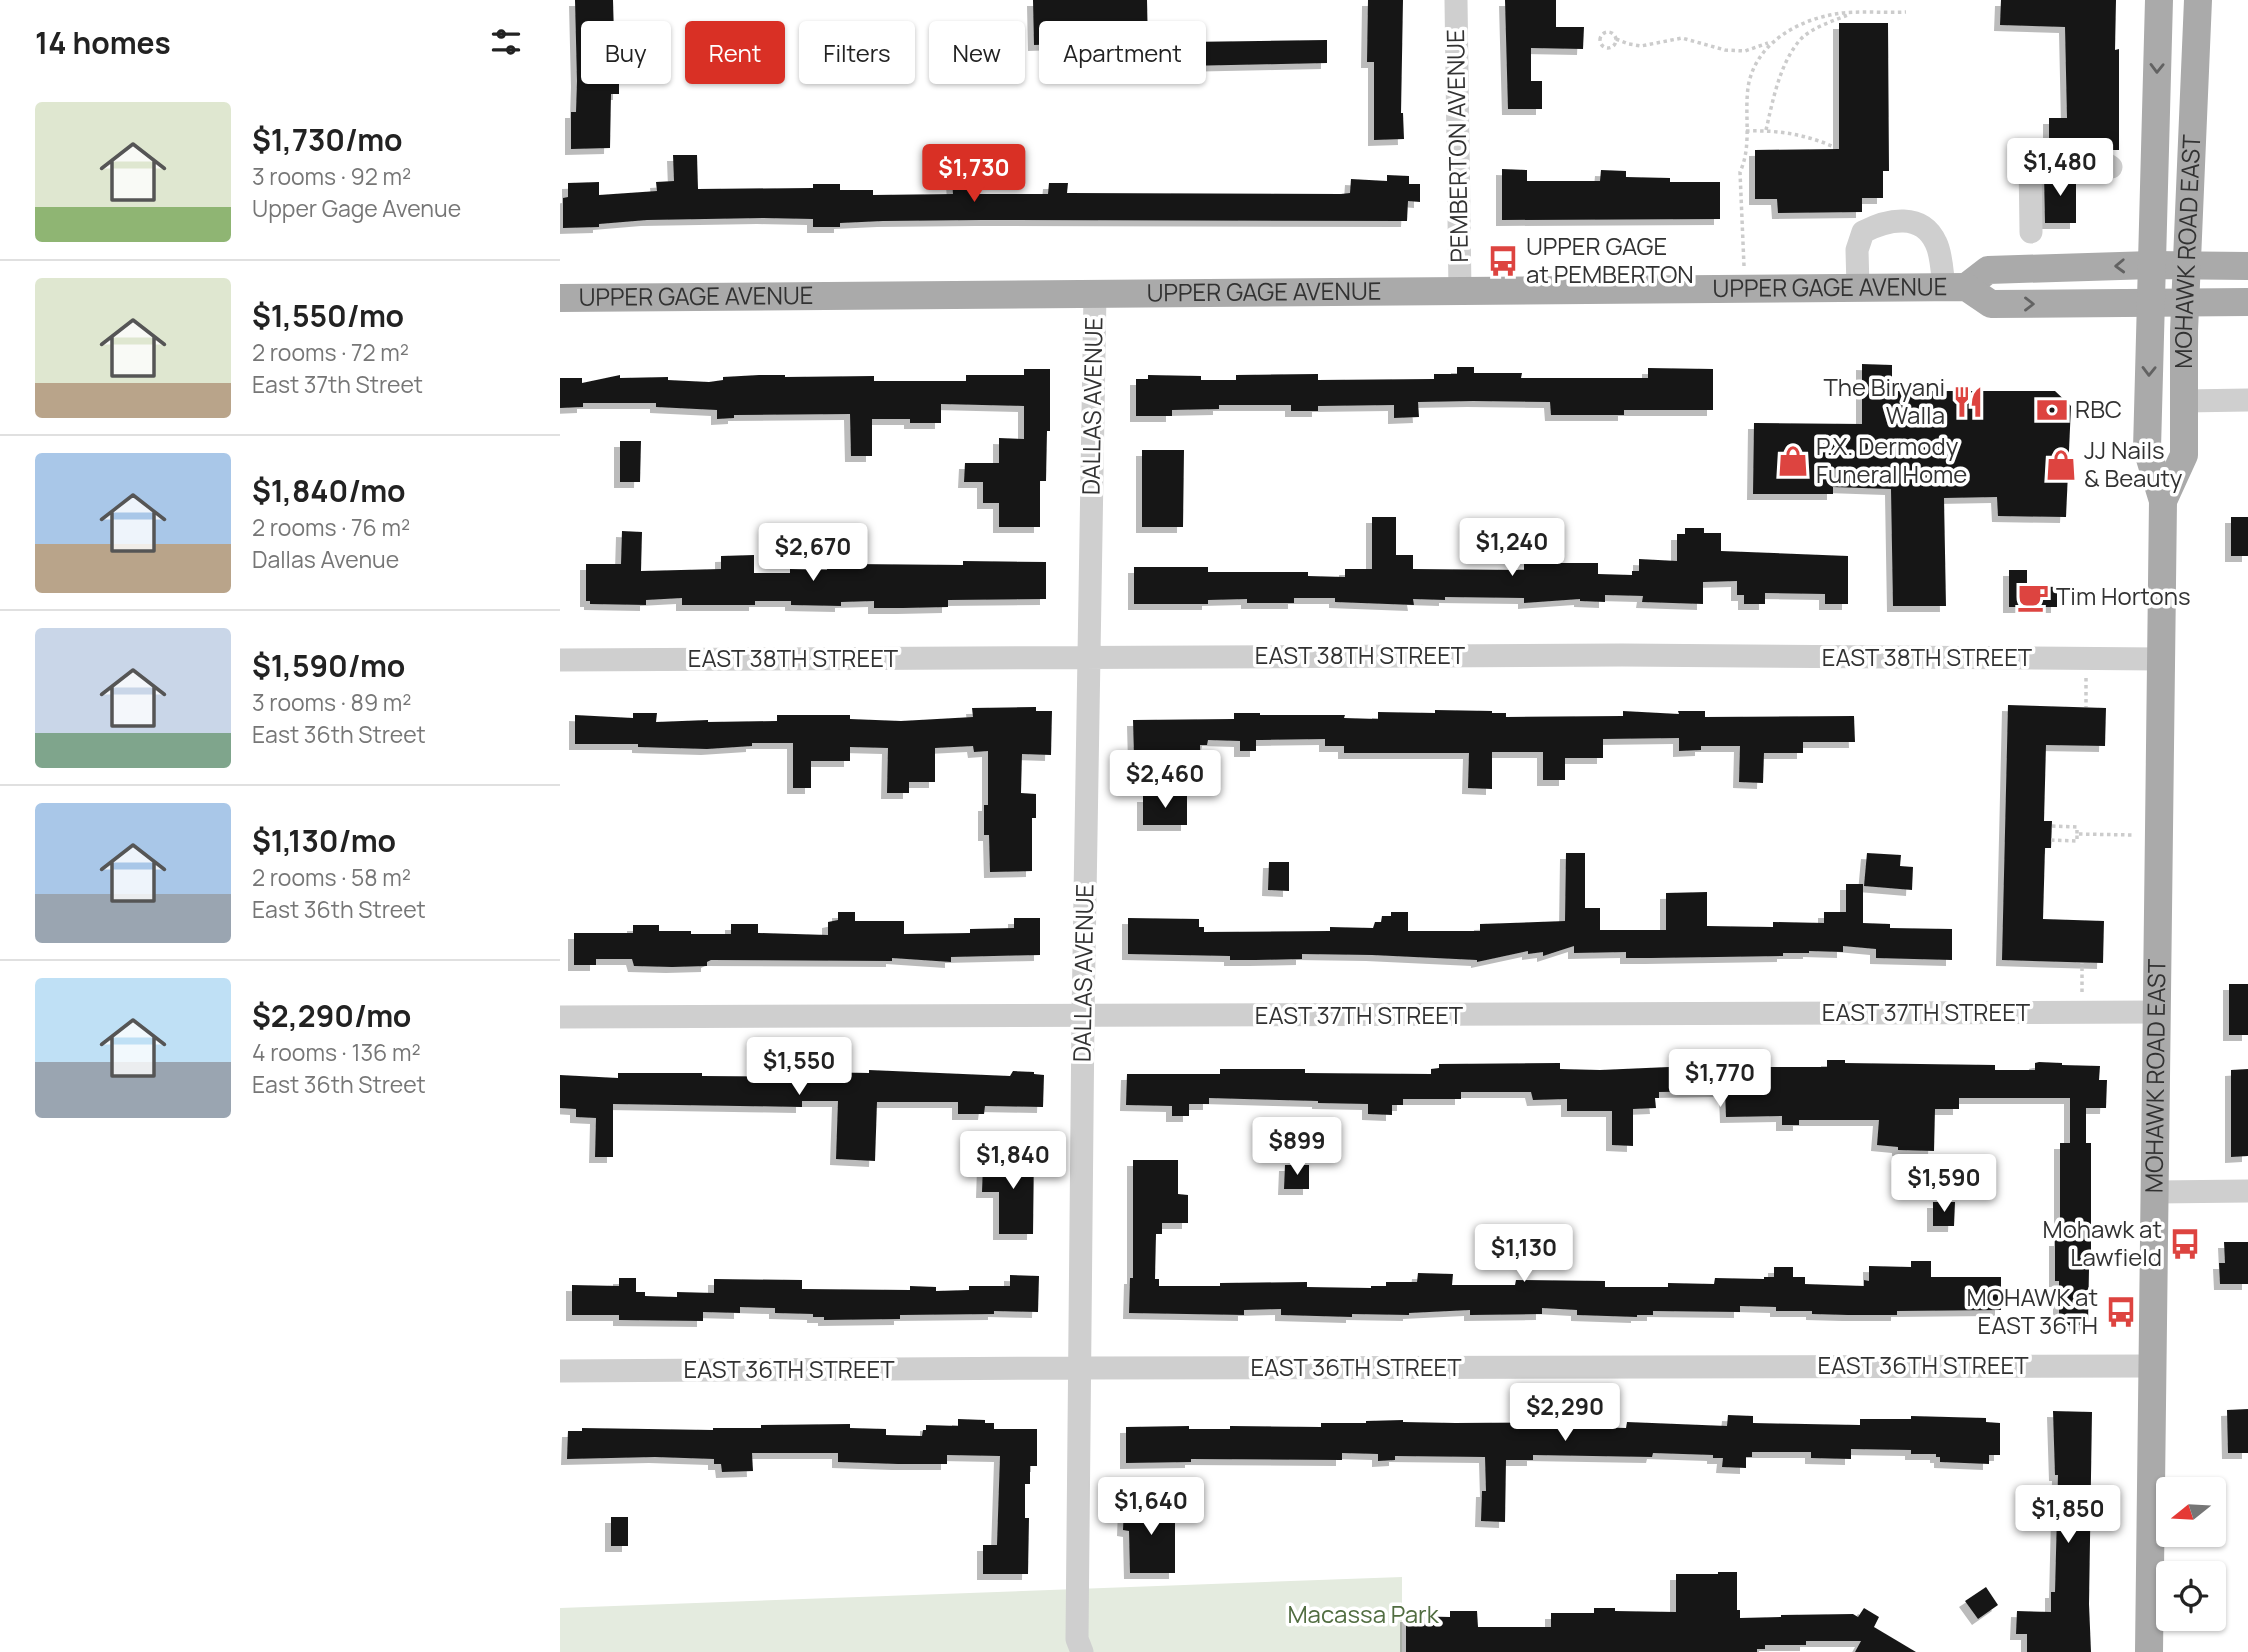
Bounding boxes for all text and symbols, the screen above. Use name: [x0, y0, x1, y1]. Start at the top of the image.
chip: Buy: [581, 21, 671, 84]
chip: Rent: [685, 21, 785, 84]
chip: Filters: [799, 21, 915, 84]
chip: New: [929, 21, 1025, 84]
chip: Apartment: [1039, 21, 1206, 84]
text: 14 homes: [35, 22, 171, 63]
icon: filters: [487, 23, 525, 61]
street label: PEMBERTON AVENUE: [1438, 29, 1475, 263]
one-way arrow: [2150, 63, 2165, 74]
text: $1,730/mo: [252, 119, 402, 160]
icon: home: [91, 130, 175, 214]
street label: MOHAWK ROAD EAST: [2166, 133, 2207, 369]
pin: $1,480: [2003, 138, 2117, 198]
pin: $1,730: [917, 144, 1031, 204]
text: $1,480: [2023, 145, 2097, 177]
text: $1,730: [938, 151, 1010, 183]
text: 3 rooms · 92 m²: [252, 160, 411, 192]
text: Upper Gage Avenue: [252, 192, 461, 224]
place label: UPPER GAGE at PEMBERTON: [1526, 229, 1694, 290]
bus stop icon: UPPER GAGE at PEMBERTON: [1486, 244, 1520, 278]
one-way arrow: [2114, 258, 2124, 274]
street label: UPPER GAGE AVENUE: [1712, 269, 1947, 304]
street label: UPPER GAGE AVENUE: [1146, 274, 1381, 308]
street label: UPPER GAGE AVENUE: [578, 278, 814, 313]
text: $1,550/mo: [252, 295, 404, 336]
one-way arrow: [2025, 296, 2035, 312]
icon: home: [91, 306, 175, 390]
street label: DALLAS AVENUE: [1073, 317, 1110, 495]
text: 2 rooms · 72 m²: [252, 336, 409, 368]
one-way arrow: [2141, 366, 2156, 377]
text: East 37th Street: [252, 368, 423, 400]
place label: The Biryani Walla: [1823, 370, 1945, 431]
restaurant icon: The Biryani Walla: [1951, 385, 1985, 419]
place label: RBC: [2075, 392, 2122, 425]
bank icon: RBC: [2035, 393, 2069, 427]
place label: P.X. Dermody Funeral Home: [1816, 429, 1967, 490]
place label: JJ Nails & Beauty: [2084, 433, 2183, 494]
shop icon: P.X. Dermody Funeral Home: [1776, 444, 1810, 478]
shop icon: JJ Nails & Beauty: [2044, 448, 2078, 482]
text: $1,840/mo: [252, 470, 406, 511]
icon: home: [91, 481, 175, 565]
text: 2 rooms · 76 m²: [252, 511, 410, 543]
pin: $1,240: [1455, 518, 1569, 578]
pin: $2,670: [756, 524, 870, 583]
text: $1,240: [1476, 525, 1548, 557]
text: $2,670: [775, 530, 851, 562]
text: Dallas Avenue: [252, 543, 399, 575]
place label: Tim Hortons: [2056, 579, 2191, 612]
cafe icon: Tim Hortons: [2016, 580, 2050, 614]
street label: EAST 38TH STREET: [1255, 638, 1466, 671]
street label: EAST 38TH STREET: [1822, 640, 2033, 673]
street label: EAST 38TH STREET: [688, 641, 899, 674]
text: $1,590/mo: [252, 645, 405, 686]
icon: home: [91, 656, 175, 740]
text: 3 rooms · 89 m²: [252, 686, 412, 718]
text: East 36th Street: [252, 718, 426, 750]
pin: $2,460: [1108, 750, 1222, 810]
text: $2,460: [1126, 757, 1204, 789]
text: $1,130/mo: [252, 820, 396, 861]
icon: home: [91, 831, 175, 915]
text: 2 rooms · 58 m²: [252, 861, 411, 893]
street label: DALLAS AVENUE: [1064, 884, 1101, 1062]
text: East 36th Street: [252, 893, 426, 925]
street label: MOHAWK ROAD EAST: [2137, 958, 2172, 1193]
text: $2,290/mo: [252, 995, 411, 1036]
street label: EAST 37TH STREET: [1822, 995, 2031, 1028]
street label: EAST 37TH STREET: [1255, 998, 1464, 1031]
icon: home: [91, 1006, 175, 1090]
text: 4 rooms · 136 m²: [252, 1036, 421, 1068]
pin: $1,550: [742, 1038, 856, 1097]
text: $1,550: [763, 1044, 835, 1076]
pin: $1,770: [1663, 1050, 1777, 1109]
text: $1,770: [1685, 1056, 1755, 1088]
text: East 36th Street: [252, 1068, 426, 1100]
pin: $899: [1256, 1118, 1338, 1177]
text: $899: [1268, 1124, 1326, 1156]
pin: $1,840: [956, 1132, 1070, 1191]
text: $1,840: [976, 1138, 1050, 1170]
pin: $1,590: [1887, 1154, 2001, 1214]
text: $1,590: [1907, 1161, 1981, 1193]
place label: Mohawk at Lawfield: [2042, 1212, 2162, 1273]
pin: $1,130: [1467, 1224, 1581, 1284]
bus stop icon: Mohawk at Lawfield: [2168, 1227, 2202, 1261]
text: $1,130: [1491, 1231, 1557, 1263]
place label: MOHAWK at EAST 36TH: [1967, 1280, 2098, 1341]
bus stop icon: MOHAWK at EAST 36TH: [2104, 1295, 2138, 1329]
street label: EAST 36TH STREET: [1817, 1348, 2029, 1381]
street label: EAST 36TH STREET: [1250, 1350, 1462, 1383]
street label: EAST 36TH STREET: [683, 1352, 895, 1385]
pin: $2,290: [1508, 1384, 1622, 1443]
text: $2,290: [1526, 1390, 1604, 1422]
north arrow: [2156, 1477, 2226, 1547]
map controls: [2156, 1477, 2226, 1631]
pin: $1,640: [1094, 1478, 1208, 1537]
text: $1,640: [1114, 1484, 1188, 1516]
pin: $1,850: [2011, 1486, 2125, 1545]
text: $1,850: [2031, 1492, 2105, 1524]
button: locate: [2156, 1561, 2226, 1631]
park label: Macassa Park: [1287, 1597, 1440, 1630]

